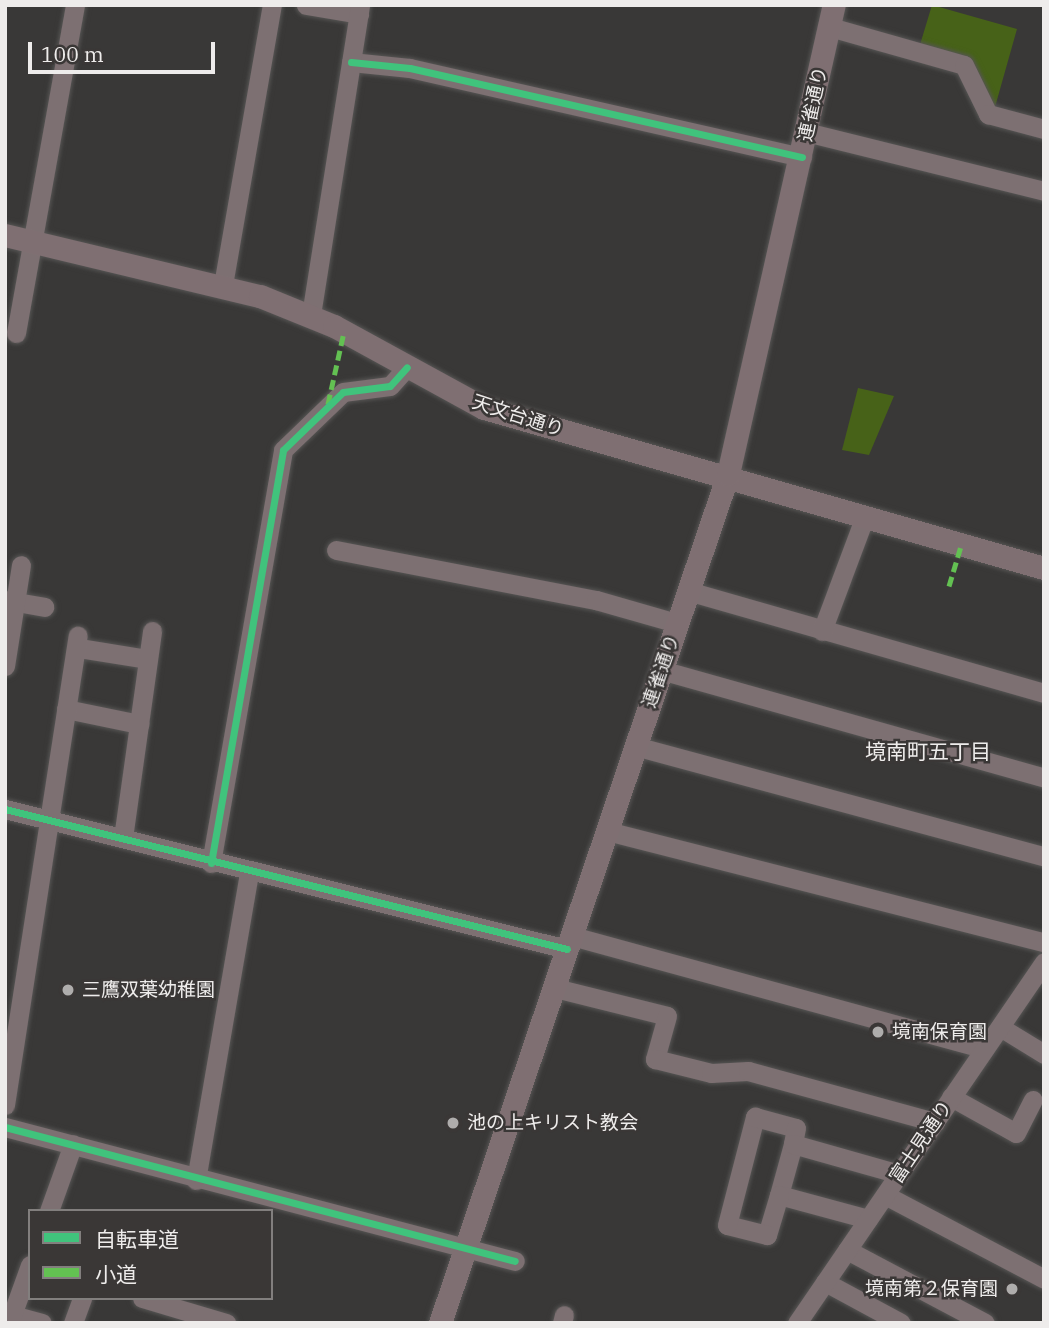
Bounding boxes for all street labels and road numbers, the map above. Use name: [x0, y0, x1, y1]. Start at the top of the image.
street label: 連雀通り: [794, 64, 832, 144]
street label: 天文台通り: [469, 390, 567, 442]
street label: 連雀通り: [638, 631, 684, 711]
street label: 富士見通り: [885, 1096, 957, 1188]

